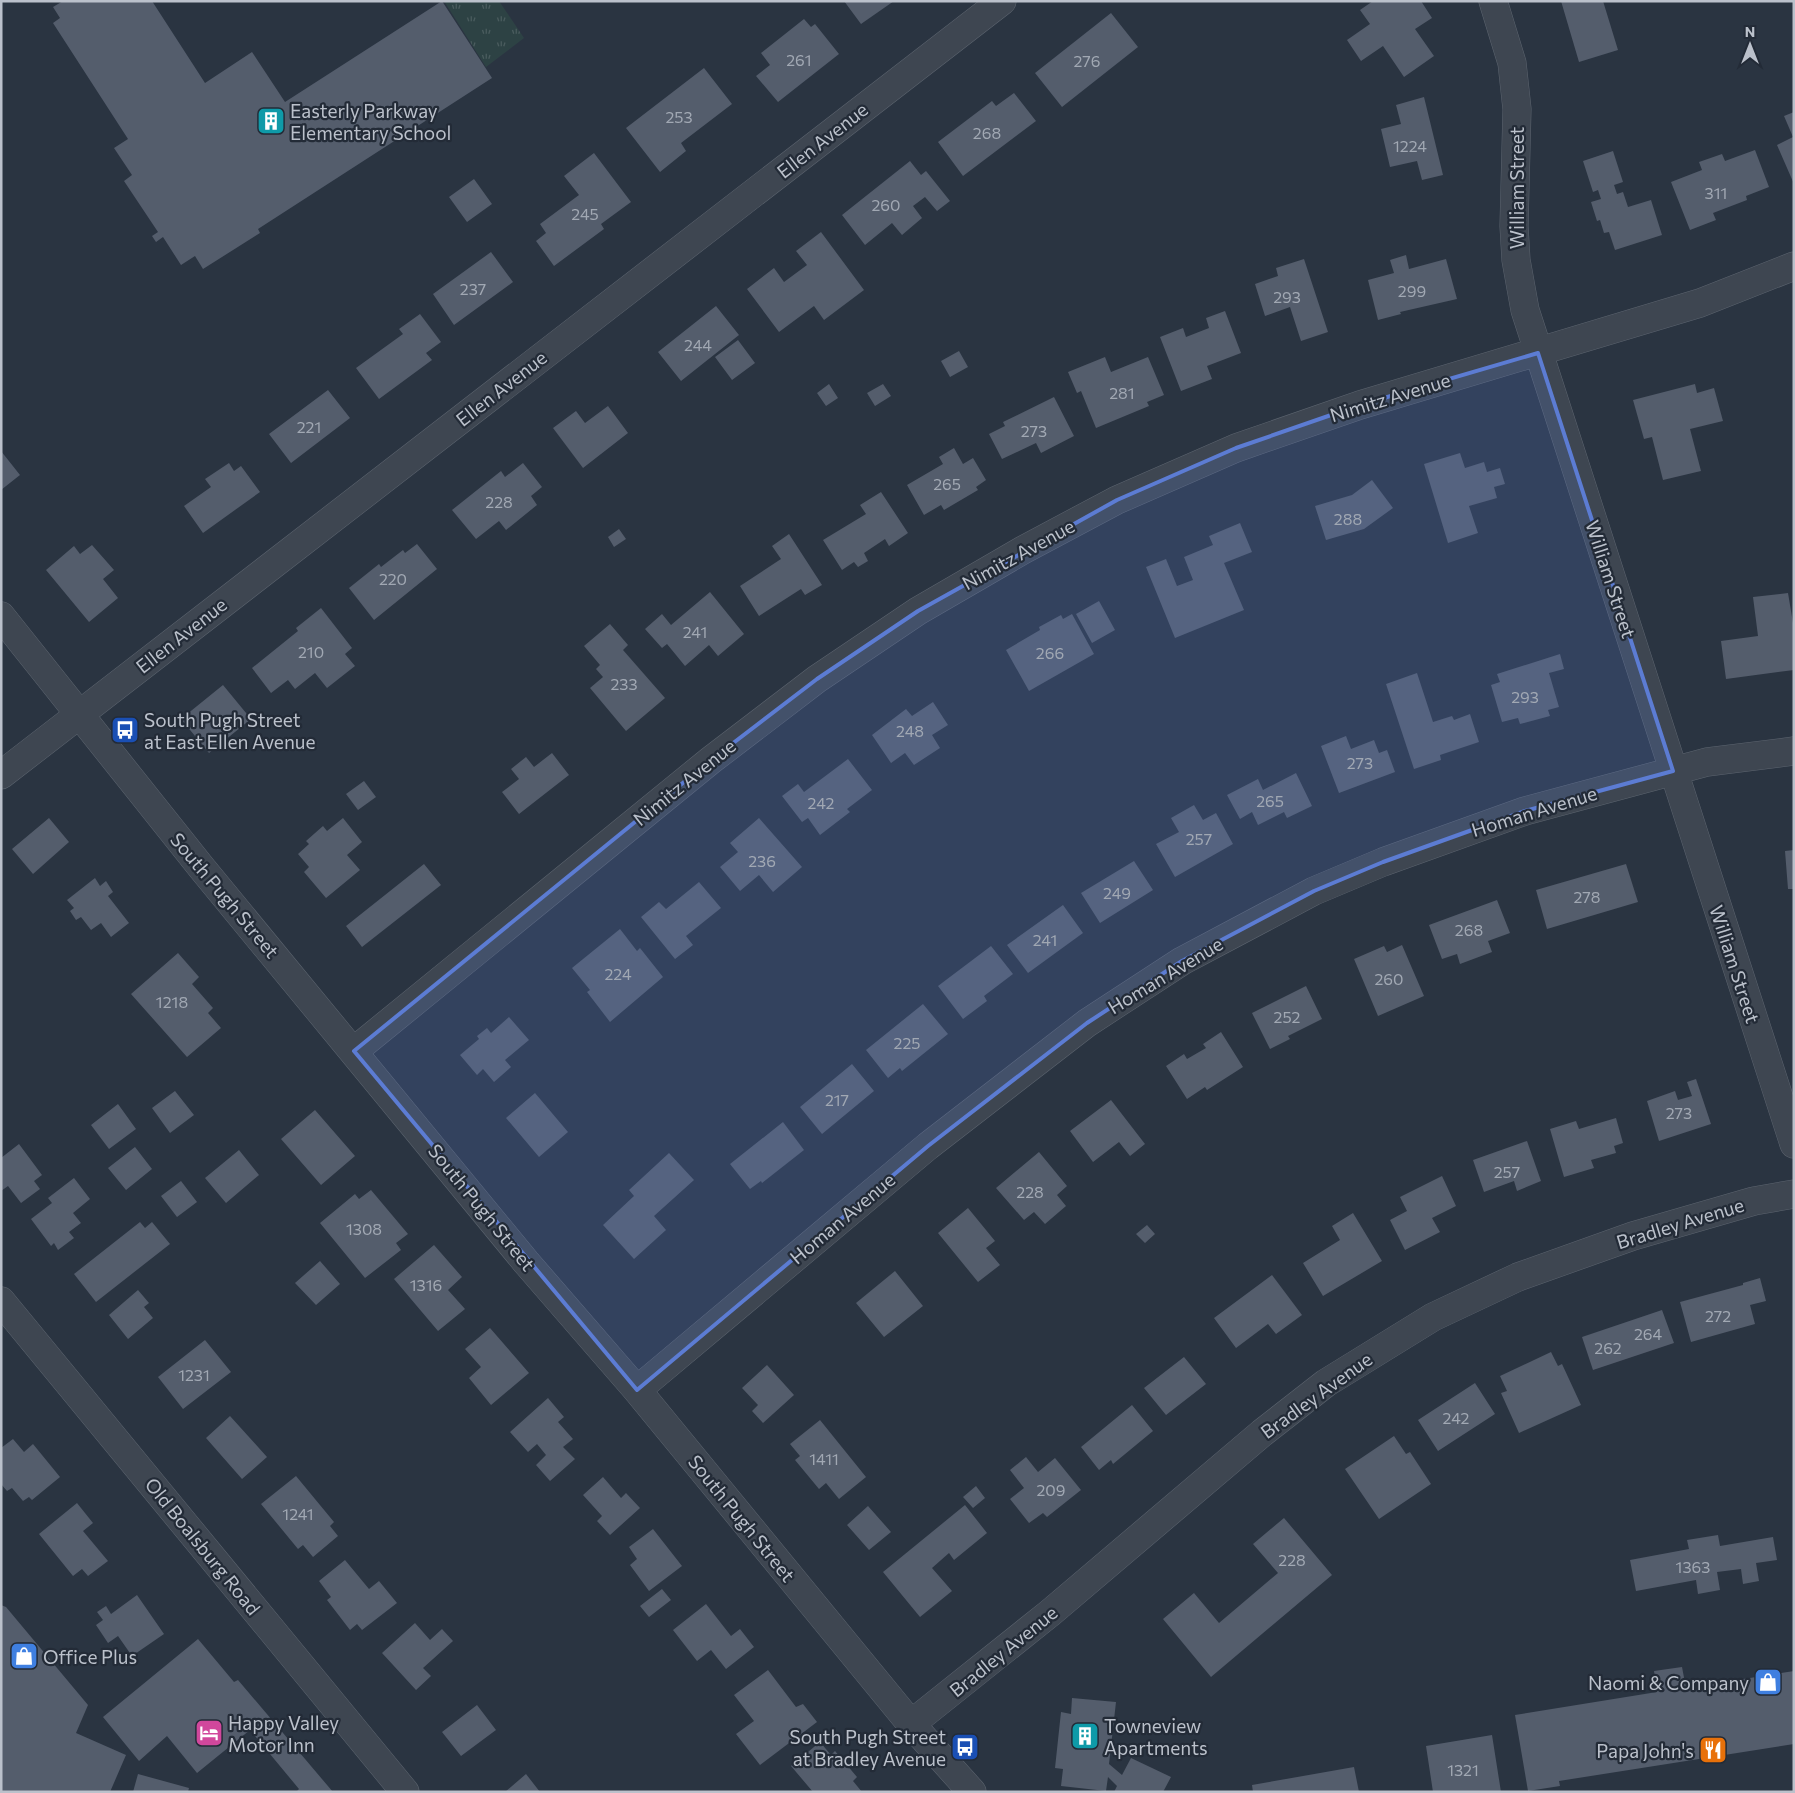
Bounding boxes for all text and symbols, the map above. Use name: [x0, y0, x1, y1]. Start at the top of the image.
north arrow: [1725, 20, 1775, 70]
text: N: [1745, 23, 1755, 40]
house number: 261: [786, 50, 812, 69]
house number: 276: [1074, 51, 1100, 70]
street label: Ellen Avenue: [772, 97, 872, 183]
place label: Easterly Parkway Elementary School: [290, 99, 451, 144]
building icon: Easterly Parkway Elementary School: [256, 106, 286, 136]
house number: 253: [665, 107, 693, 126]
house number: 268: [973, 123, 1001, 142]
street label: William Street: [1505, 126, 1528, 249]
house number: 1224: [1393, 136, 1427, 155]
house number: 311: [1705, 183, 1727, 202]
house number: 260: [872, 195, 900, 214]
house number: 245: [571, 204, 599, 223]
house number: 237: [460, 279, 486, 298]
house number: 299: [1398, 281, 1426, 300]
house number: 293: [1273, 287, 1301, 306]
house number: 244: [684, 335, 712, 354]
street label: Ellen Avenue: [451, 345, 551, 431]
street label: Nimitz Avenue: [1327, 368, 1453, 426]
house number: 281: [1109, 383, 1135, 402]
house number: 221: [297, 417, 321, 436]
house number: 273: [1021, 421, 1047, 440]
house number: 265: [933, 474, 961, 493]
house number: 228: [485, 492, 513, 511]
house number: 288: [1334, 509, 1362, 528]
street label: Nimitz Avenue: [958, 514, 1078, 594]
street label: William Street: [1581, 517, 1641, 641]
house number: 220: [379, 569, 407, 588]
street label: Ellen Avenue: [131, 592, 231, 678]
house number: 241: [683, 622, 707, 641]
house number: 210: [298, 642, 324, 661]
house number: 266: [1036, 643, 1064, 662]
house number: 233: [610, 674, 638, 693]
house number: 293: [1511, 687, 1539, 706]
place label: South Pugh Street at East Ellen Avenue: [144, 708, 315, 753]
bus stop icon: South Pugh Street at East Ellen Avenue: [110, 715, 140, 745]
house number: 248: [896, 721, 924, 740]
street label: Nimitz Avenue: [628, 734, 740, 830]
house number: 273: [1347, 753, 1373, 772]
street label: Homan Avenue: [1468, 781, 1600, 841]
house number: 265: [1256, 791, 1284, 810]
house number: 242: [808, 793, 835, 812]
street label: South Pugh Street: [166, 828, 284, 962]
house number: 257: [1186, 829, 1212, 848]
house number: 236: [748, 851, 776, 870]
house number: 249: [1103, 883, 1131, 902]
house number: 278: [1574, 887, 1600, 906]
street label: William Street: [1705, 902, 1765, 1026]
house number: 268: [1455, 920, 1483, 939]
house number: 241: [1033, 930, 1057, 949]
street label: Homan Avenue: [1103, 932, 1227, 1018]
house number: 224: [604, 964, 632, 983]
house number: 260: [1375, 969, 1403, 988]
house number: 1218: [156, 992, 188, 1011]
house number: 252: [1274, 1007, 1301, 1026]
house number: 225: [894, 1033, 920, 1052]
house number: 217: [825, 1090, 849, 1109]
house number: 273: [1666, 1103, 1692, 1122]
street label: South Pugh Street: [424, 1139, 540, 1275]
house number: 257: [1494, 1162, 1520, 1181]
street label: Homan Avenue: [785, 1167, 899, 1269]
house number: 228: [1016, 1182, 1044, 1201]
street label: Bradley Avenue: [1614, 1193, 1746, 1253]
house number: 1308: [346, 1219, 382, 1238]
house number: 1316: [410, 1275, 442, 1294]
house number: 272: [1705, 1306, 1731, 1325]
house number: 264: [1634, 1324, 1662, 1343]
house number: 262: [1594, 1338, 1622, 1357]
street label: Bradley Avenue: [1256, 1347, 1376, 1443]
house number: 1231: [178, 1365, 210, 1384]
house number: 242: [1443, 1408, 1470, 1427]
house number: 1411: [809, 1449, 839, 1468]
street label: South Pugh Street: [684, 1450, 800, 1586]
street label: Old Boalsburg Road: [141, 1473, 265, 1619]
house number: 209: [1037, 1480, 1065, 1499]
house number: 1241: [282, 1504, 314, 1523]
house number: 228: [1278, 1550, 1306, 1569]
house number: 1363: [1676, 1557, 1710, 1576]
street label: Bradley Avenue: [944, 1601, 1062, 1701]
shop icon: Office Plus: [9, 1641, 39, 1671]
place label: Office Plus: [43, 1645, 137, 1668]
shop icon: Naomi & Company: [1753, 1667, 1783, 1697]
place label: Naomi & Company: [1588, 1671, 1749, 1694]
place label: Happy Valley Motor Inn: [228, 1711, 339, 1756]
place label: Towneview Apartments: [1104, 1714, 1208, 1759]
hotel icon: Happy Valley Motor Inn: [194, 1718, 224, 1748]
building icon: Towneview Apartments: [1070, 1721, 1100, 1751]
place label: South Pugh Street at Bradley Avenue: [790, 1725, 946, 1770]
bus stop icon: South Pugh Street at Bradley Avenue: [950, 1732, 980, 1762]
restaurant icon: Papa John's: [1698, 1735, 1728, 1765]
place label: Papa John's: [1596, 1739, 1694, 1762]
house number: 1321: [1447, 1760, 1479, 1779]

